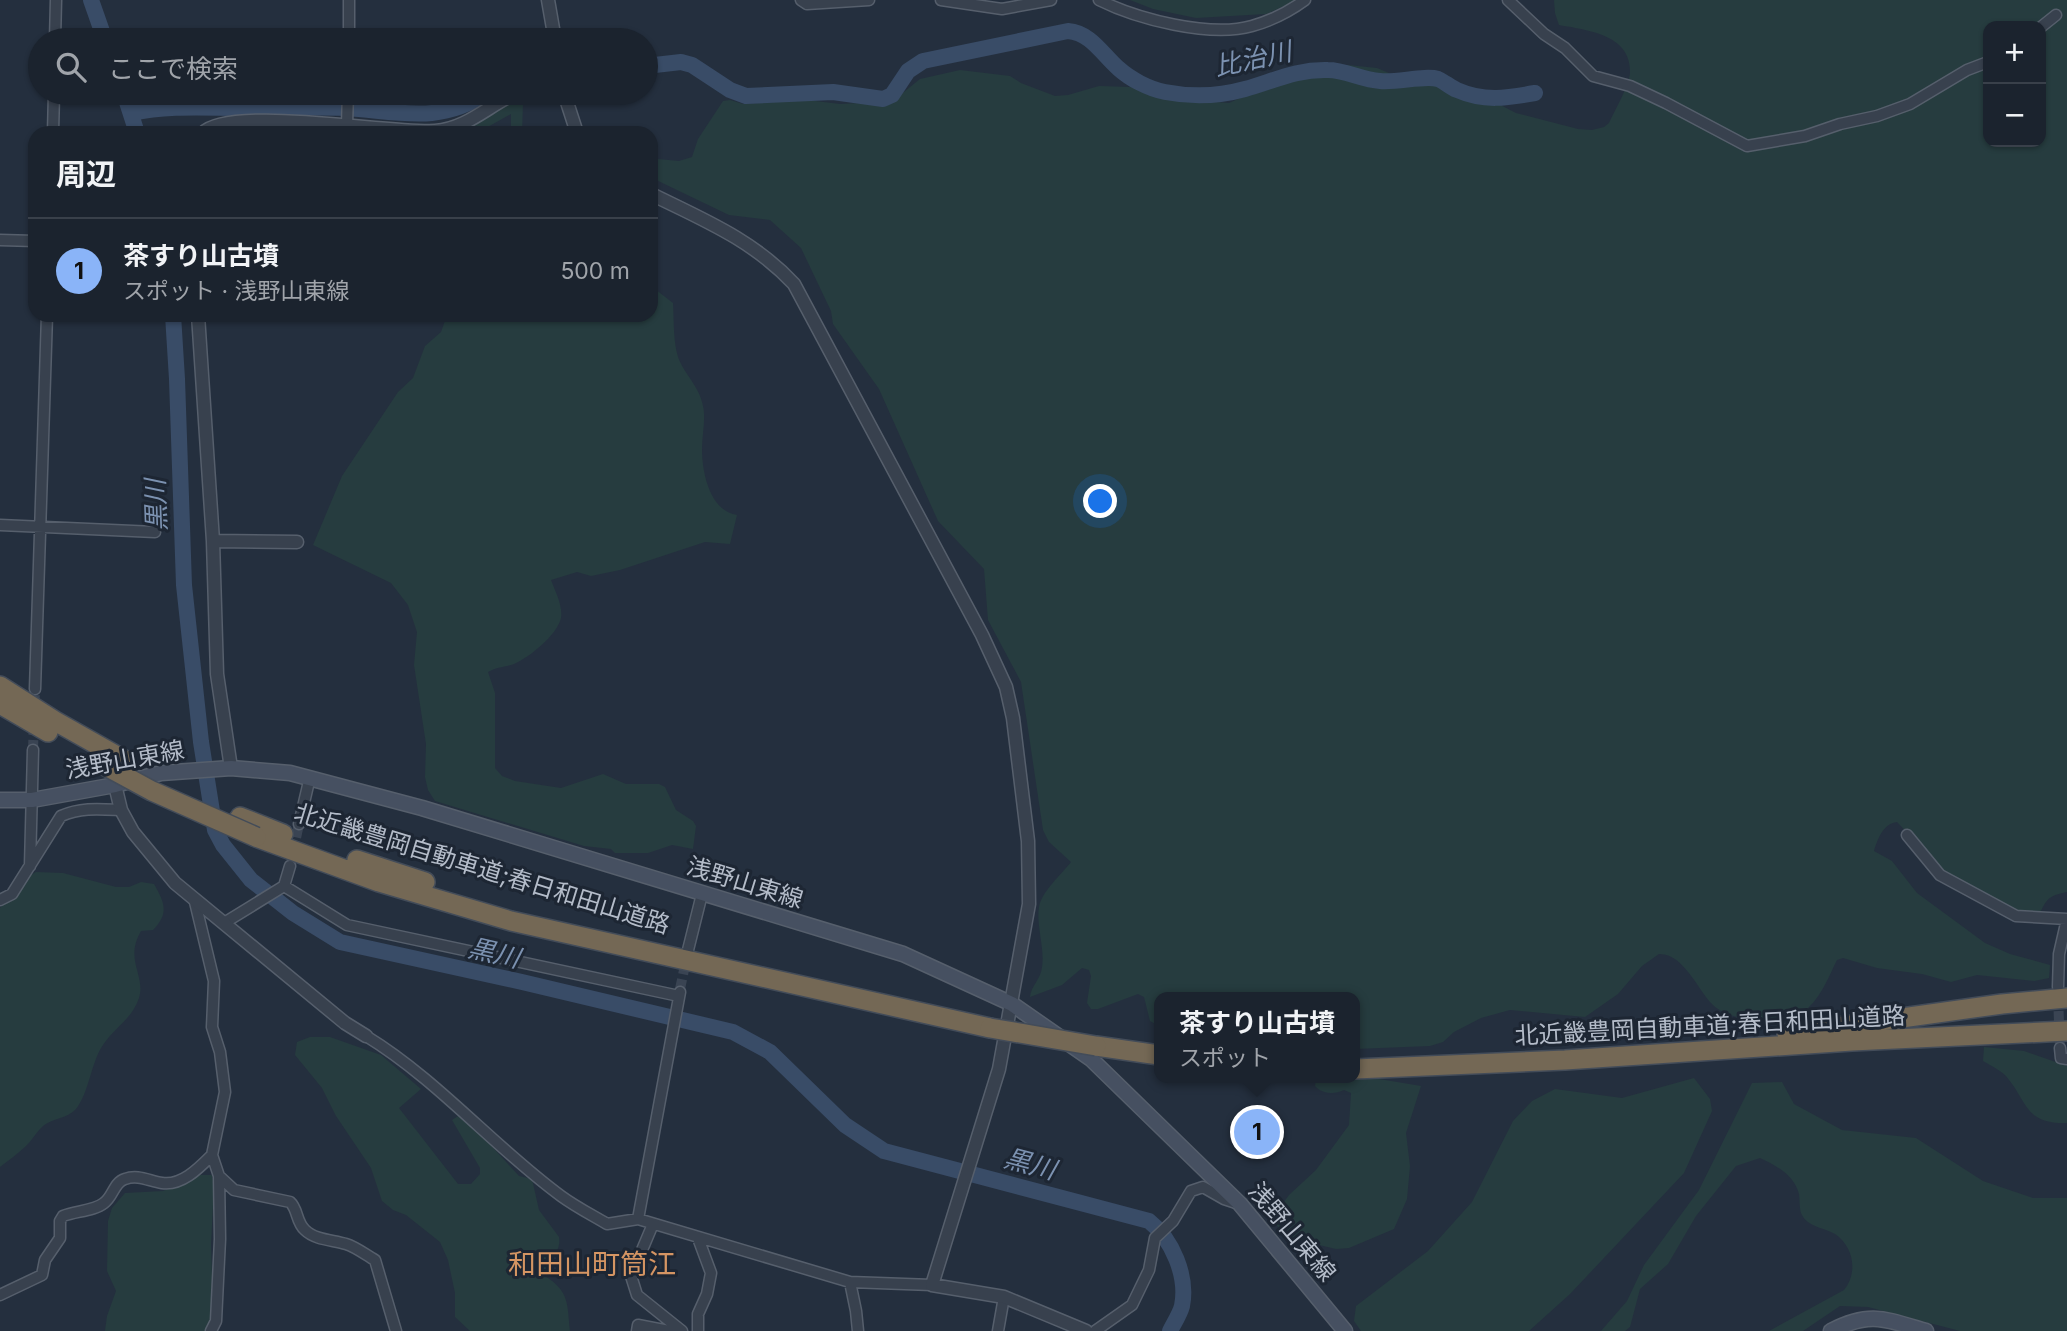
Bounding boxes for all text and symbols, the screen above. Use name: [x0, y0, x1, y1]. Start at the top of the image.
map controls: [1983, 21, 2046, 147]
button: +: [1983, 21, 2046, 84]
search box: [28, 28, 658, 105]
water label: 比治川: [1212, 35, 1297, 82]
icon: search: [52, 48, 90, 86]
text: ここで検索: [108, 53, 238, 84]
button: −: [1983, 84, 2046, 147]
text: 周辺: [56, 156, 116, 192]
text: 茶すり山古墳: [123, 240, 279, 271]
text: 1: [74, 257, 84, 285]
text: 500 m: [560, 257, 630, 285]
text: スポット · 浅野山東線: [123, 277, 350, 305]
water label: 黒川: [139, 476, 172, 532]
your location: [1083, 484, 1117, 518]
street label: 浅野山東線: [63, 735, 187, 784]
street label: 北近畿豊岡自動車道;春日和田山道路: [291, 797, 673, 940]
street label: 浅野山東線: [684, 851, 807, 914]
water label: 黒川: [465, 932, 526, 974]
popup: [1154, 992, 1360, 1083]
street label: 北近畿豊岡自動車道;春日和田山道路: [1514, 1001, 1906, 1050]
text: 茶すり山古墳: [1179, 1007, 1335, 1038]
text: スポット: [1179, 1044, 1271, 1072]
pin: 1: [1234, 1106, 1280, 1158]
water label: 黒川: [1001, 1142, 1062, 1186]
street label: 浅野山東線: [1243, 1176, 1342, 1287]
district label: 和田山町筒江: [508, 1247, 676, 1281]

